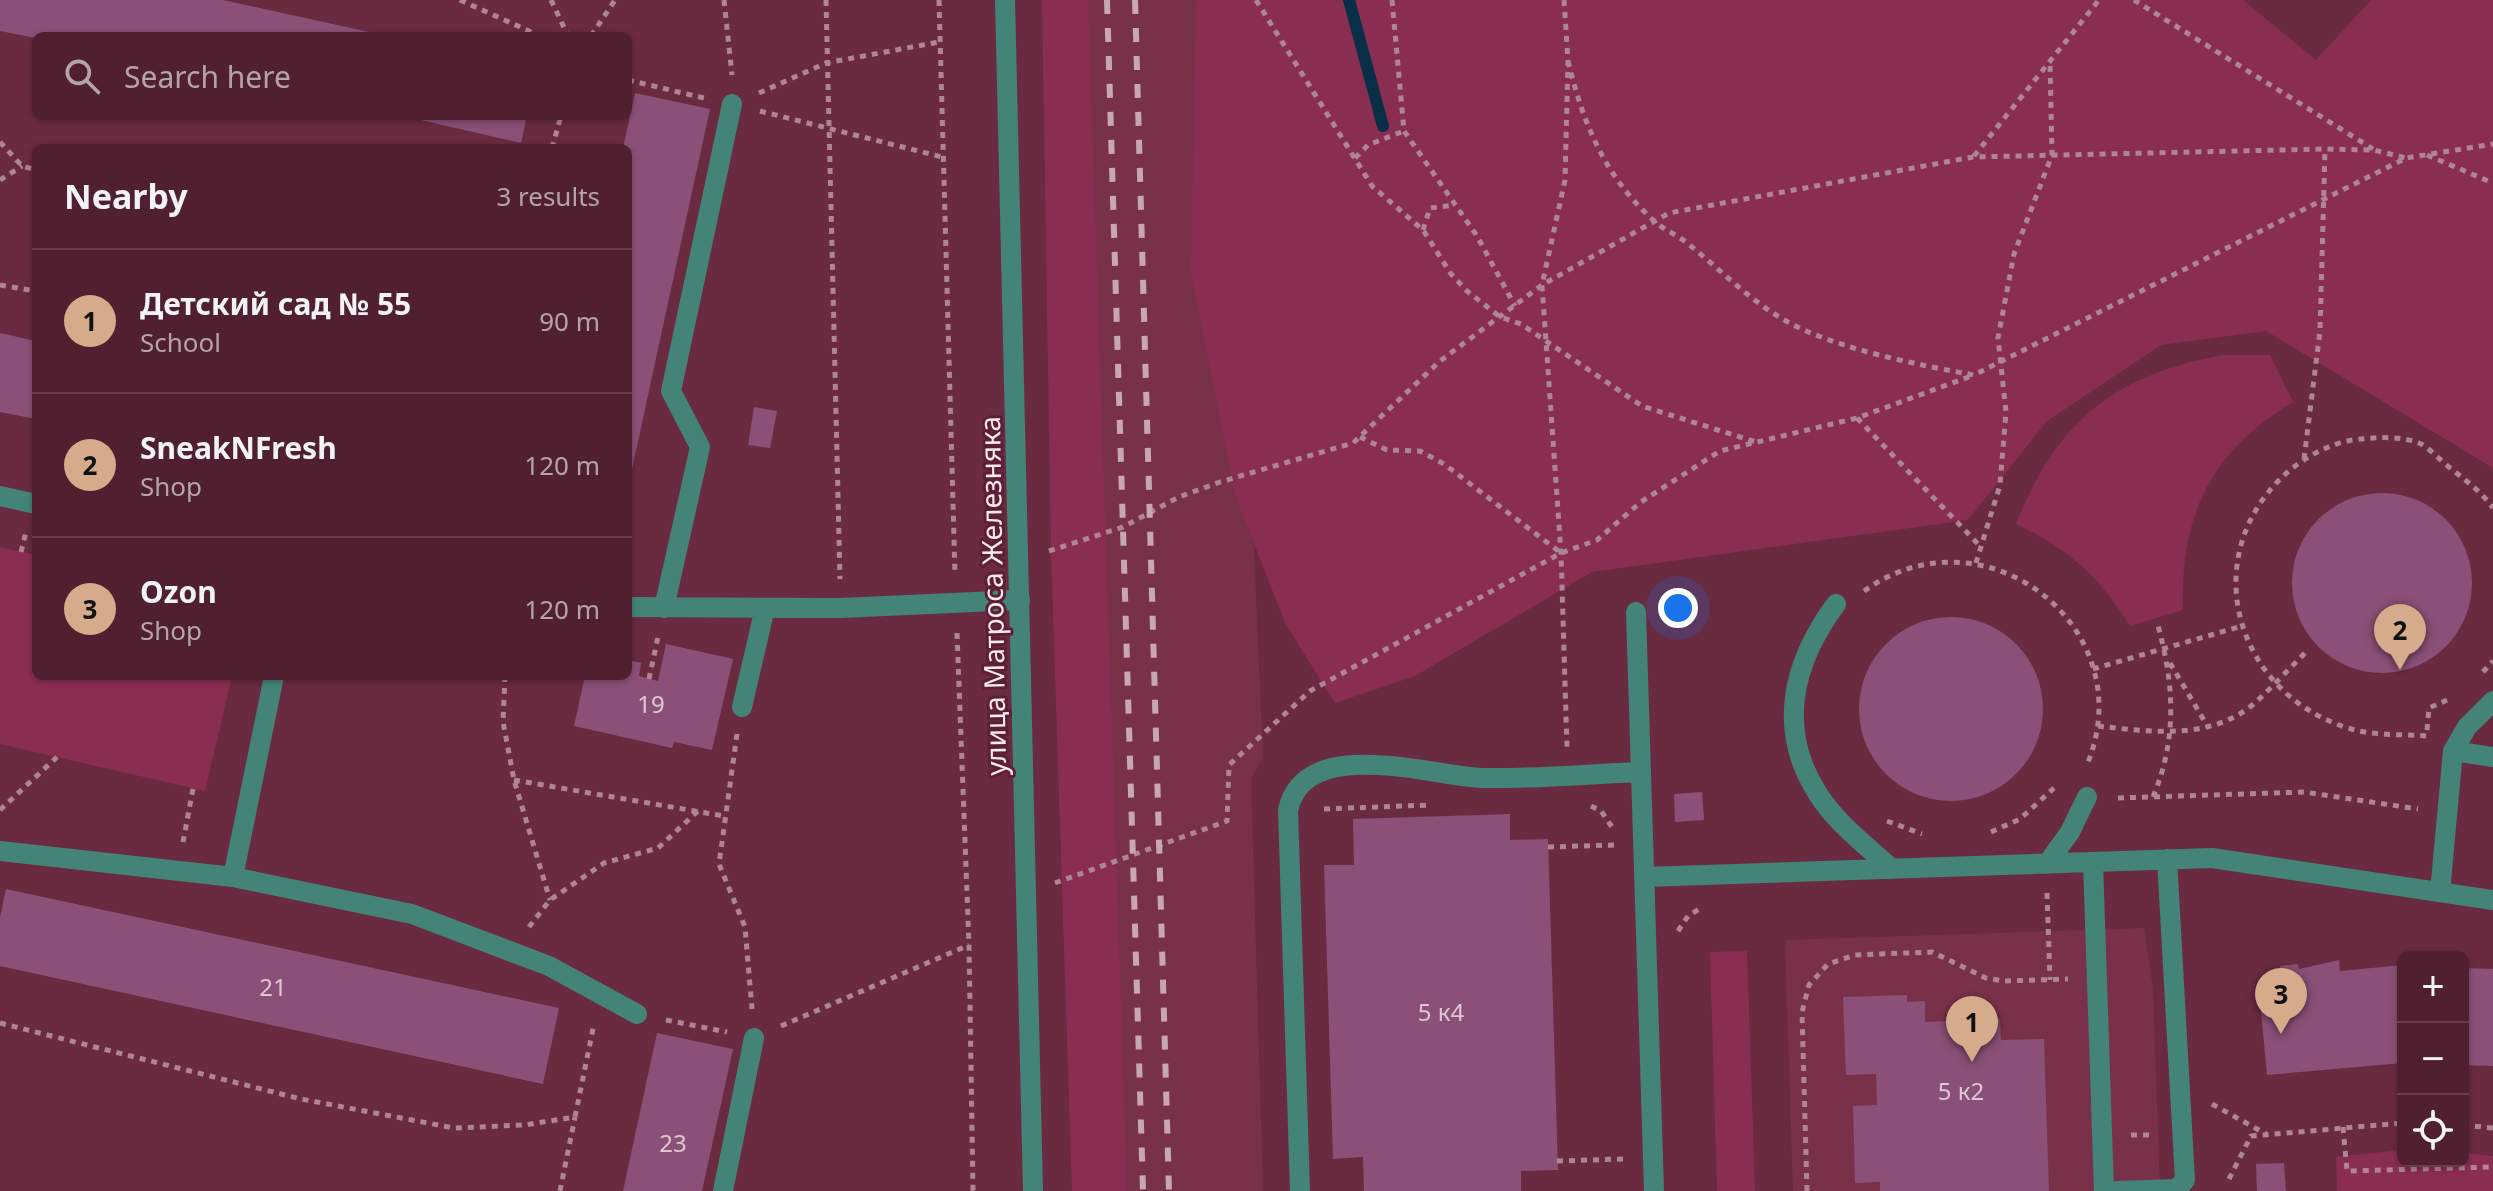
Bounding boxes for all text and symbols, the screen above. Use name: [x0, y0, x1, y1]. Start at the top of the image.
search box: [32, 32, 632, 120]
icon: search: [60, 54, 104, 98]
text: Search here: [124, 56, 291, 97]
text: Nearby: [64, 173, 188, 219]
text: 3 results: [496, 178, 600, 214]
text: Детский сад № 55: [140, 283, 411, 324]
text: 1: [83, 303, 97, 339]
text: 90 m: [539, 303, 600, 339]
text: School: [140, 324, 221, 360]
street label: улица Матроса Железняка: [970, 416, 1014, 776]
text: SneakNFresh: [140, 427, 337, 468]
text: 2: [83, 447, 97, 483]
text: 120 m: [524, 447, 600, 483]
text: Shop: [140, 468, 202, 504]
text: Ozon: [140, 571, 217, 612]
your location: [1658, 588, 1698, 628]
text: 3: [83, 591, 97, 627]
text: 120 m: [524, 591, 600, 627]
pin: 2: [2374, 604, 2426, 670]
text: Shop: [140, 612, 202, 648]
house number: 19: [637, 687, 665, 720]
map controls: [2397, 951, 2469, 1167]
button: +: [2397, 951, 2469, 1023]
pin: 3: [2255, 968, 2307, 1034]
house number: 21: [259, 970, 287, 1003]
house number: 5 к4: [1418, 995, 1464, 1028]
pin: 1: [1946, 996, 1998, 1062]
button: −: [2397, 1023, 2469, 1095]
house number: 5 к2: [1938, 1074, 1984, 1107]
button: locate: [2397, 1095, 2469, 1167]
house number: 23: [659, 1126, 687, 1159]

